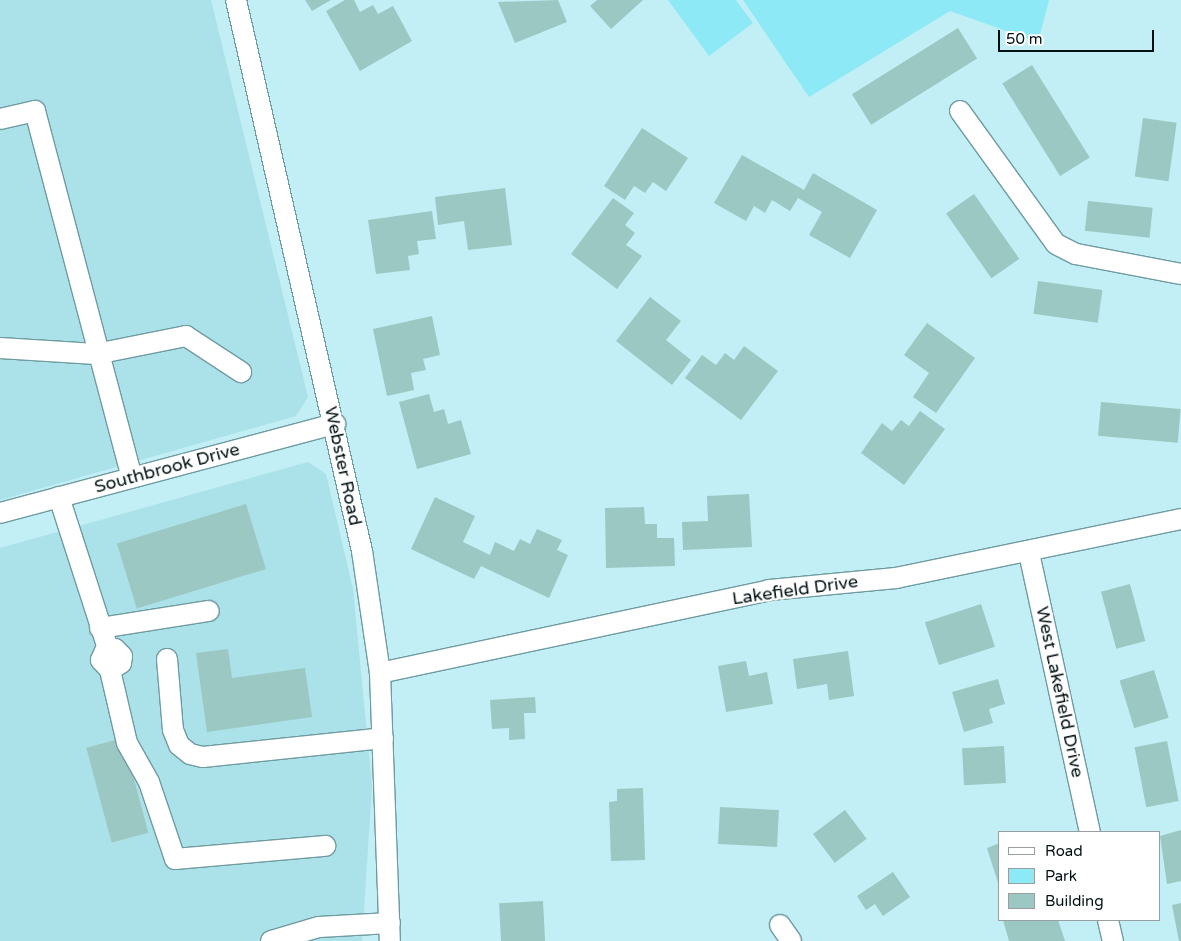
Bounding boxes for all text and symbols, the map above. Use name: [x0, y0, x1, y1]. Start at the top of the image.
scale bar: [1001, 20, 1157, 52]
text: 50 m: [1006, 30, 1043, 48]
street label: Webster Road: [320, 404, 366, 528]
street label: Southbrook Drive: [92, 438, 242, 498]
street label: Lakefield Drive: [731, 570, 859, 610]
street label: West Lakefield Drive: [1031, 604, 1089, 780]
legend: [998, 831, 1161, 921]
text: Road: [1045, 842, 1083, 860]
text: Park: [1045, 867, 1077, 885]
text: Building: [1045, 892, 1104, 910]

